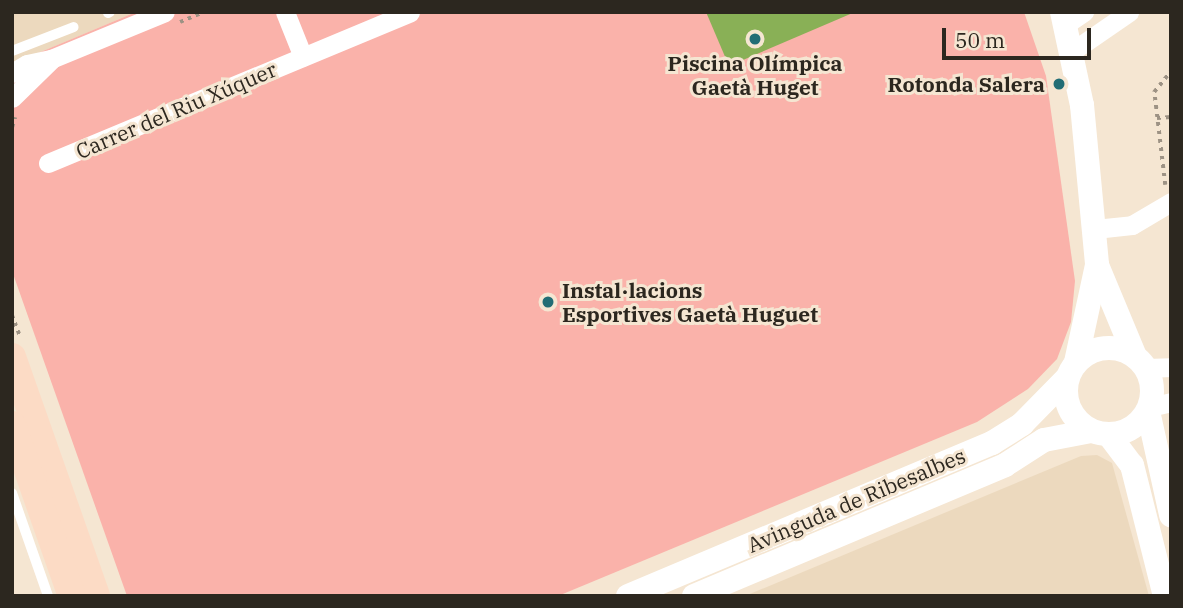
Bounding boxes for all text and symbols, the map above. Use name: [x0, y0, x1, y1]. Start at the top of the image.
scale bar: [945, 14, 1094, 58]
text: 50 m: [955, 26, 1005, 54]
marker: Piscina Olímpica Gaetà Huget: [747, 31, 763, 47]
place label: Piscina Olímpica Gaetà Huget: [668, 50, 842, 100]
street label: Carrer del Riu Xúquer: [72, 56, 280, 164]
place label: Rotonda Salera: [888, 71, 1045, 97]
marker: Rotonda Salera: [1051, 76, 1067, 92]
place label: Instal·lacions Esportives Gaetà Huguet: [562, 277, 818, 327]
marker: Instal·lacions Esportives Gaetà Huguet: [540, 294, 556, 310]
street label: Avinguda de Ribesalbes: [743, 443, 969, 557]

